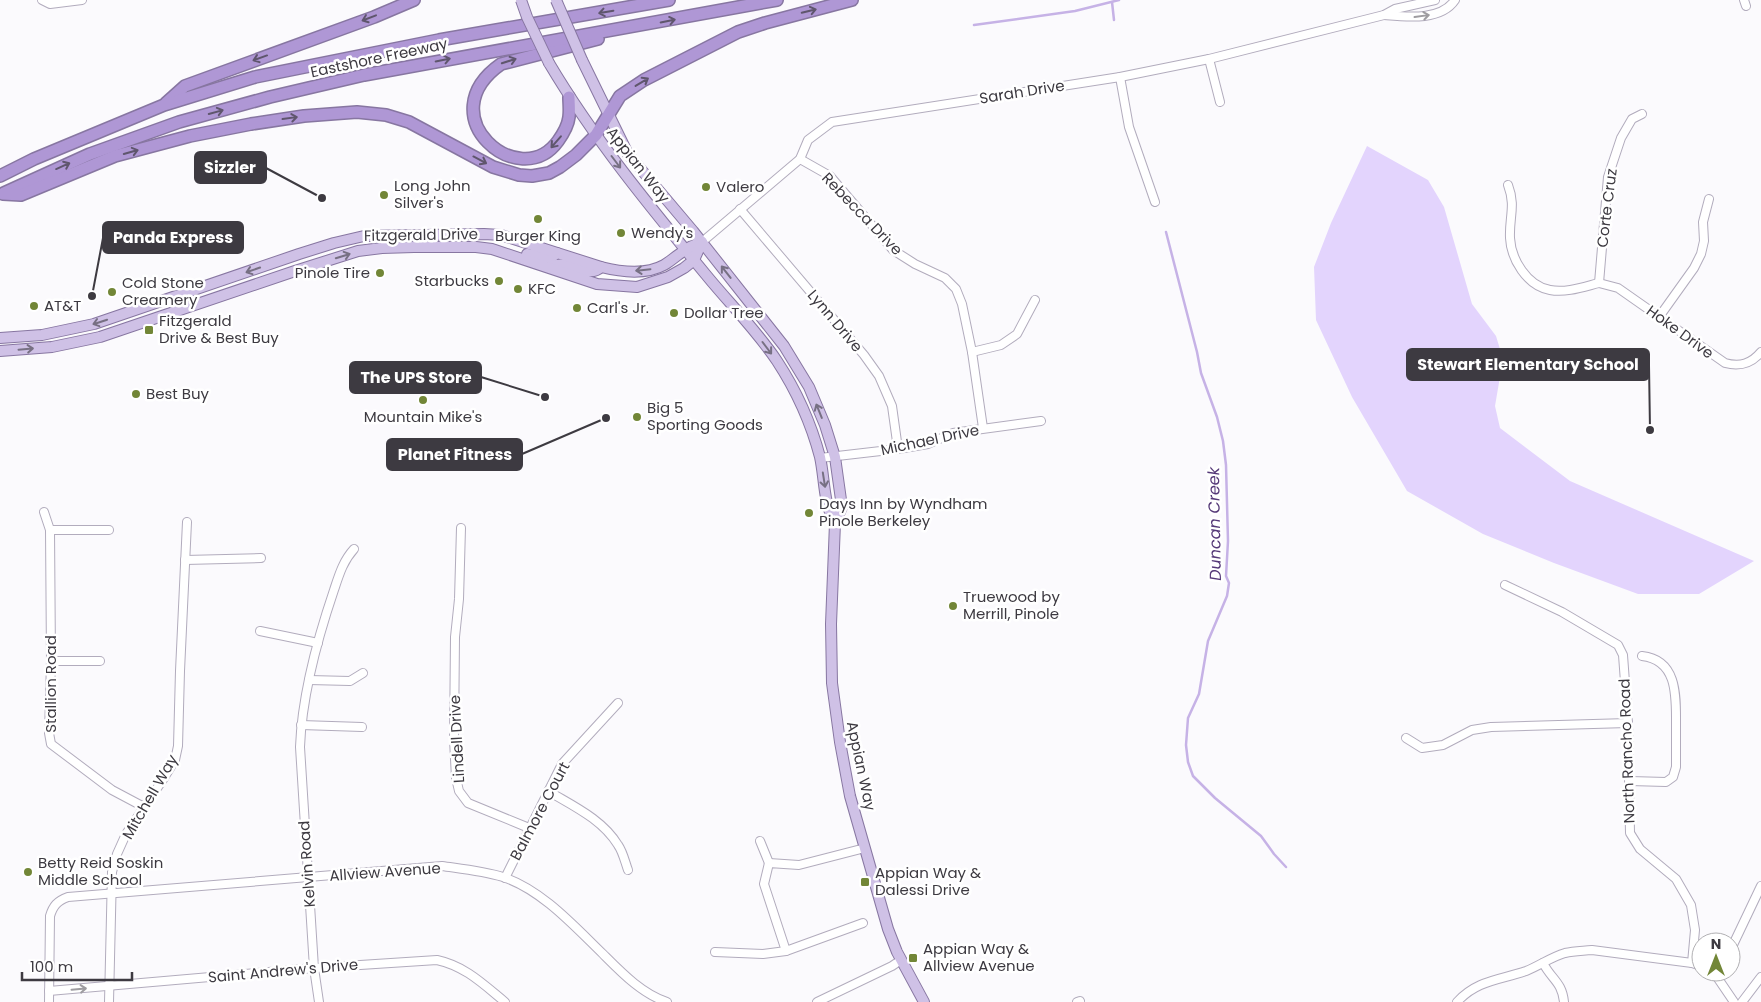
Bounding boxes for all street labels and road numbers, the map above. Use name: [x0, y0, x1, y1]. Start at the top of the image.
street label: Eastshore Freeway: [308, 33, 450, 82]
street label: Sarah Drive: [978, 74, 1066, 109]
street label: Appian Way: [602, 122, 675, 207]
street label: Corte Cruz: [1591, 167, 1622, 248]
street label: Rebecca Drive: [817, 168, 907, 260]
street label: Fitzgerald Drive: [364, 223, 478, 246]
street label: Lynn Drive: [803, 285, 868, 356]
street label: Hoke Drive: [1642, 300, 1718, 363]
street label: Michael Drive: [879, 419, 981, 460]
street label: Stallion Road: [40, 635, 61, 733]
street label: North Rancho Road: [1613, 678, 1640, 824]
street label: Lindell Drive: [444, 694, 469, 784]
street label: Appian Way: [842, 719, 881, 813]
street label: Mitchell Way: [117, 750, 183, 843]
street label: Balmore Court: [505, 758, 574, 864]
street label: Kelvin Road: [293, 820, 320, 908]
street label: Allview Avenue: [329, 857, 441, 886]
street label: Saint Andrew's Drive: [207, 953, 359, 988]

